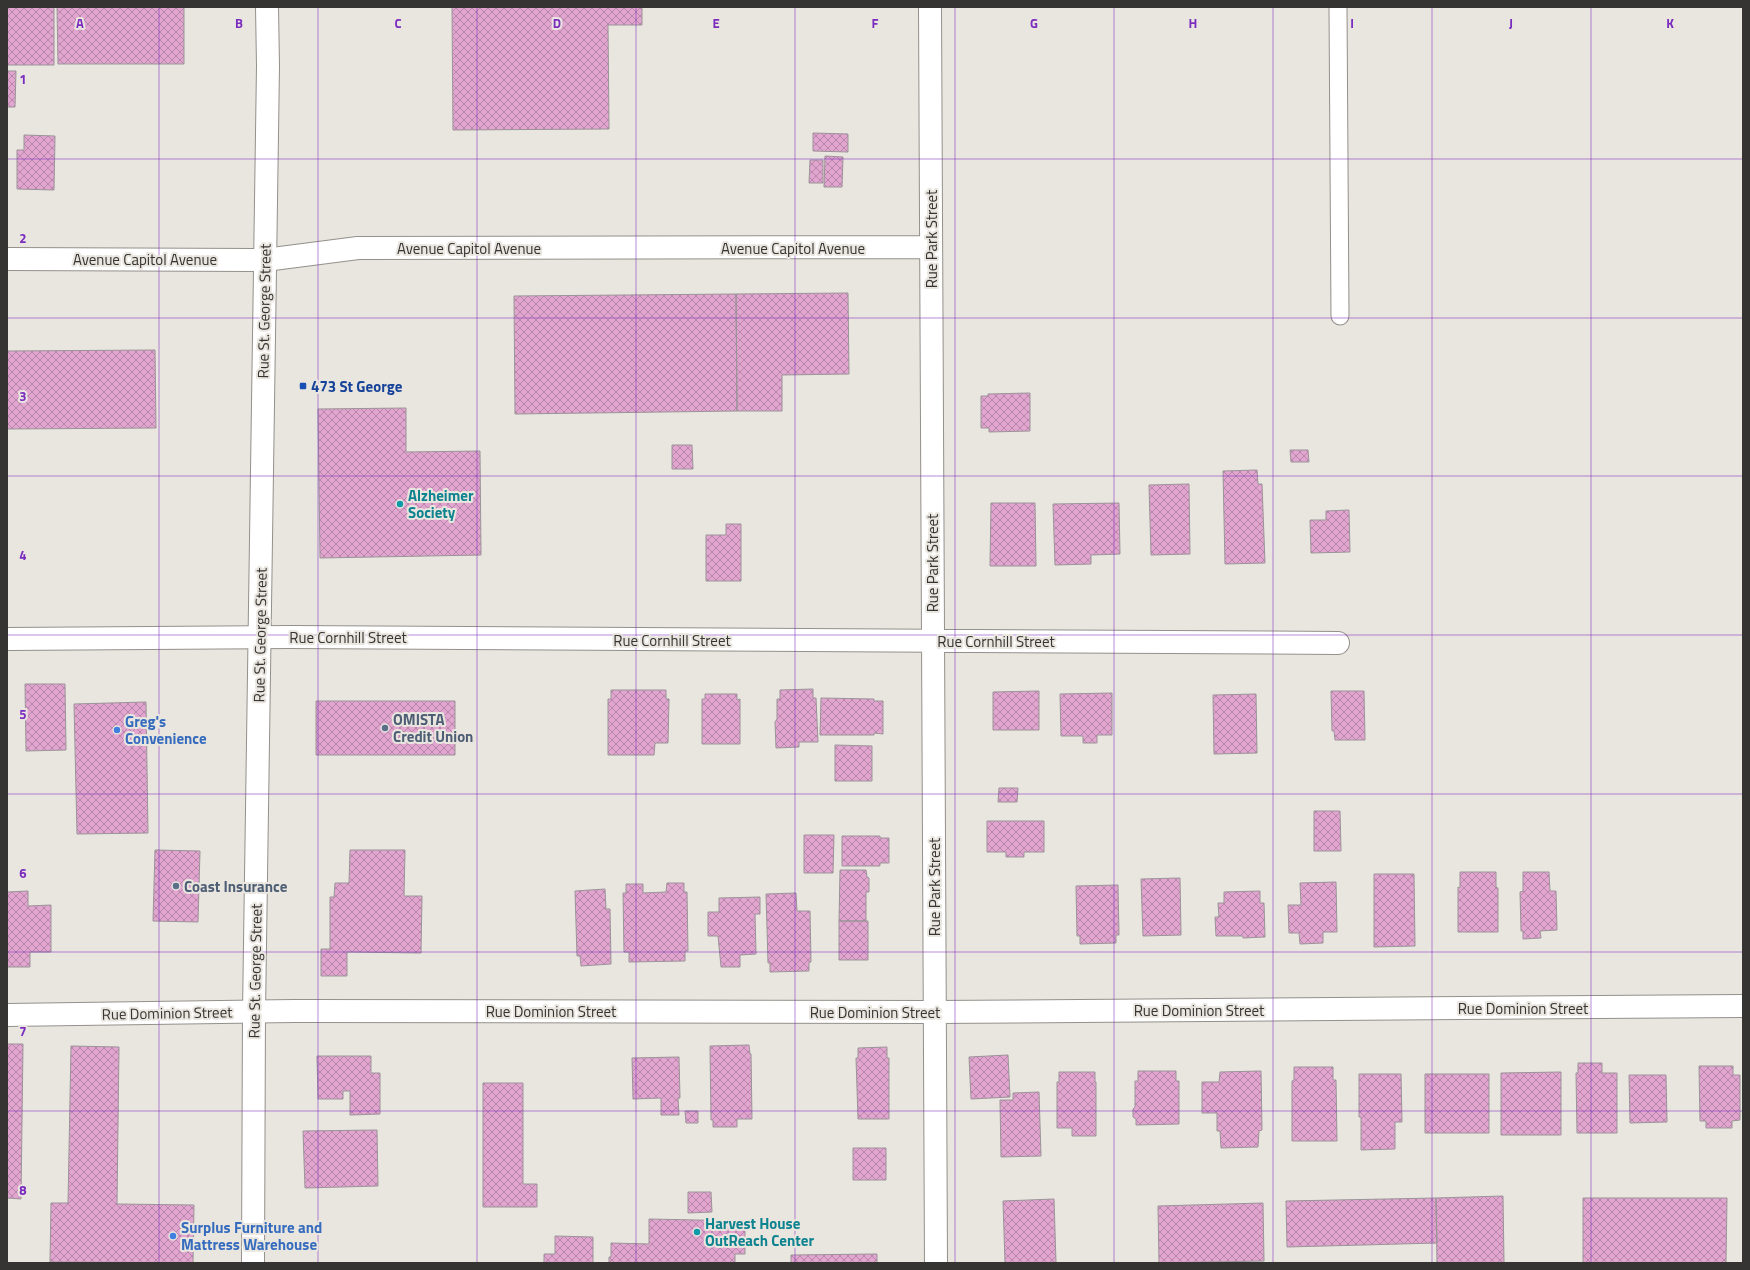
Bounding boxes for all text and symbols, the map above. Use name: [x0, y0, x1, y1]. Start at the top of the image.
text: A: [76, 13, 84, 33]
text: B: [235, 13, 243, 33]
text: C: [394, 13, 402, 33]
text: D: [553, 13, 561, 33]
text: E: [712, 13, 720, 33]
text: F: [872, 13, 879, 33]
text: G: [1030, 13, 1038, 33]
text: H: [1189, 13, 1197, 33]
text: I: [1350, 13, 1354, 33]
text: J: [1509, 13, 1513, 33]
text: K: [1666, 13, 1674, 33]
text: 1: [19, 69, 27, 89]
street label: Rue Park Street: [920, 189, 943, 288]
text: 2: [19, 228, 27, 248]
street label: Avenue Capitol Avenue: [397, 237, 541, 260]
street label: Avenue Capitol Avenue: [721, 237, 865, 260]
street label: Rue St. George Street: [251, 243, 277, 379]
street label: Avenue Capitol Avenue: [73, 248, 217, 271]
place label: 473 St George: [311, 375, 403, 398]
marker: 473 St George: [298, 381, 308, 391]
text: 3: [19, 386, 27, 406]
place label: Alzheimer Society: [408, 484, 474, 524]
marker: Alzheimer Society: [395, 499, 405, 509]
street label: Rue Park Street: [921, 513, 944, 612]
text: 4: [19, 545, 27, 565]
street label: Rue St. George Street: [247, 567, 273, 703]
street label: Rue Cornhill Street: [289, 626, 407, 649]
street label: Rue Cornhill Street: [613, 629, 731, 652]
street label: Rue Cornhill Street: [937, 630, 1055, 653]
text: 5: [19, 704, 27, 724]
place label: OMISTA Credit Union: [393, 708, 473, 748]
place label: Greg's Convenience: [125, 710, 207, 750]
marker: OMISTA Credit Union: [380, 723, 390, 733]
marker: Greg's Convenience: [112, 725, 122, 735]
street label: Rue Park Street: [923, 837, 946, 936]
text: 6: [19, 863, 27, 883]
place label: Coast Insurance: [184, 875, 288, 898]
marker: Coast Insurance: [171, 881, 181, 891]
street label: Rue St. George Street: [242, 903, 268, 1039]
street label: Rue Dominion Street: [1458, 997, 1589, 1020]
street label: Rue Dominion Street: [1134, 999, 1265, 1022]
street label: Rue Dominion Street: [101, 1000, 233, 1026]
street label: Rue Dominion Street: [486, 1000, 617, 1023]
street label: Rue Dominion Street: [810, 1001, 941, 1024]
text: 7: [19, 1021, 27, 1041]
text: 8: [19, 1180, 27, 1200]
place label: Harvest House OutReach Center: [705, 1212, 814, 1252]
place label: Surplus Furniture and Mattress Warehouse: [181, 1216, 322, 1256]
marker: Harvest House OutReach Center: [692, 1227, 702, 1237]
marker: Surplus Furniture and Mattress Warehouse: [168, 1231, 178, 1241]

